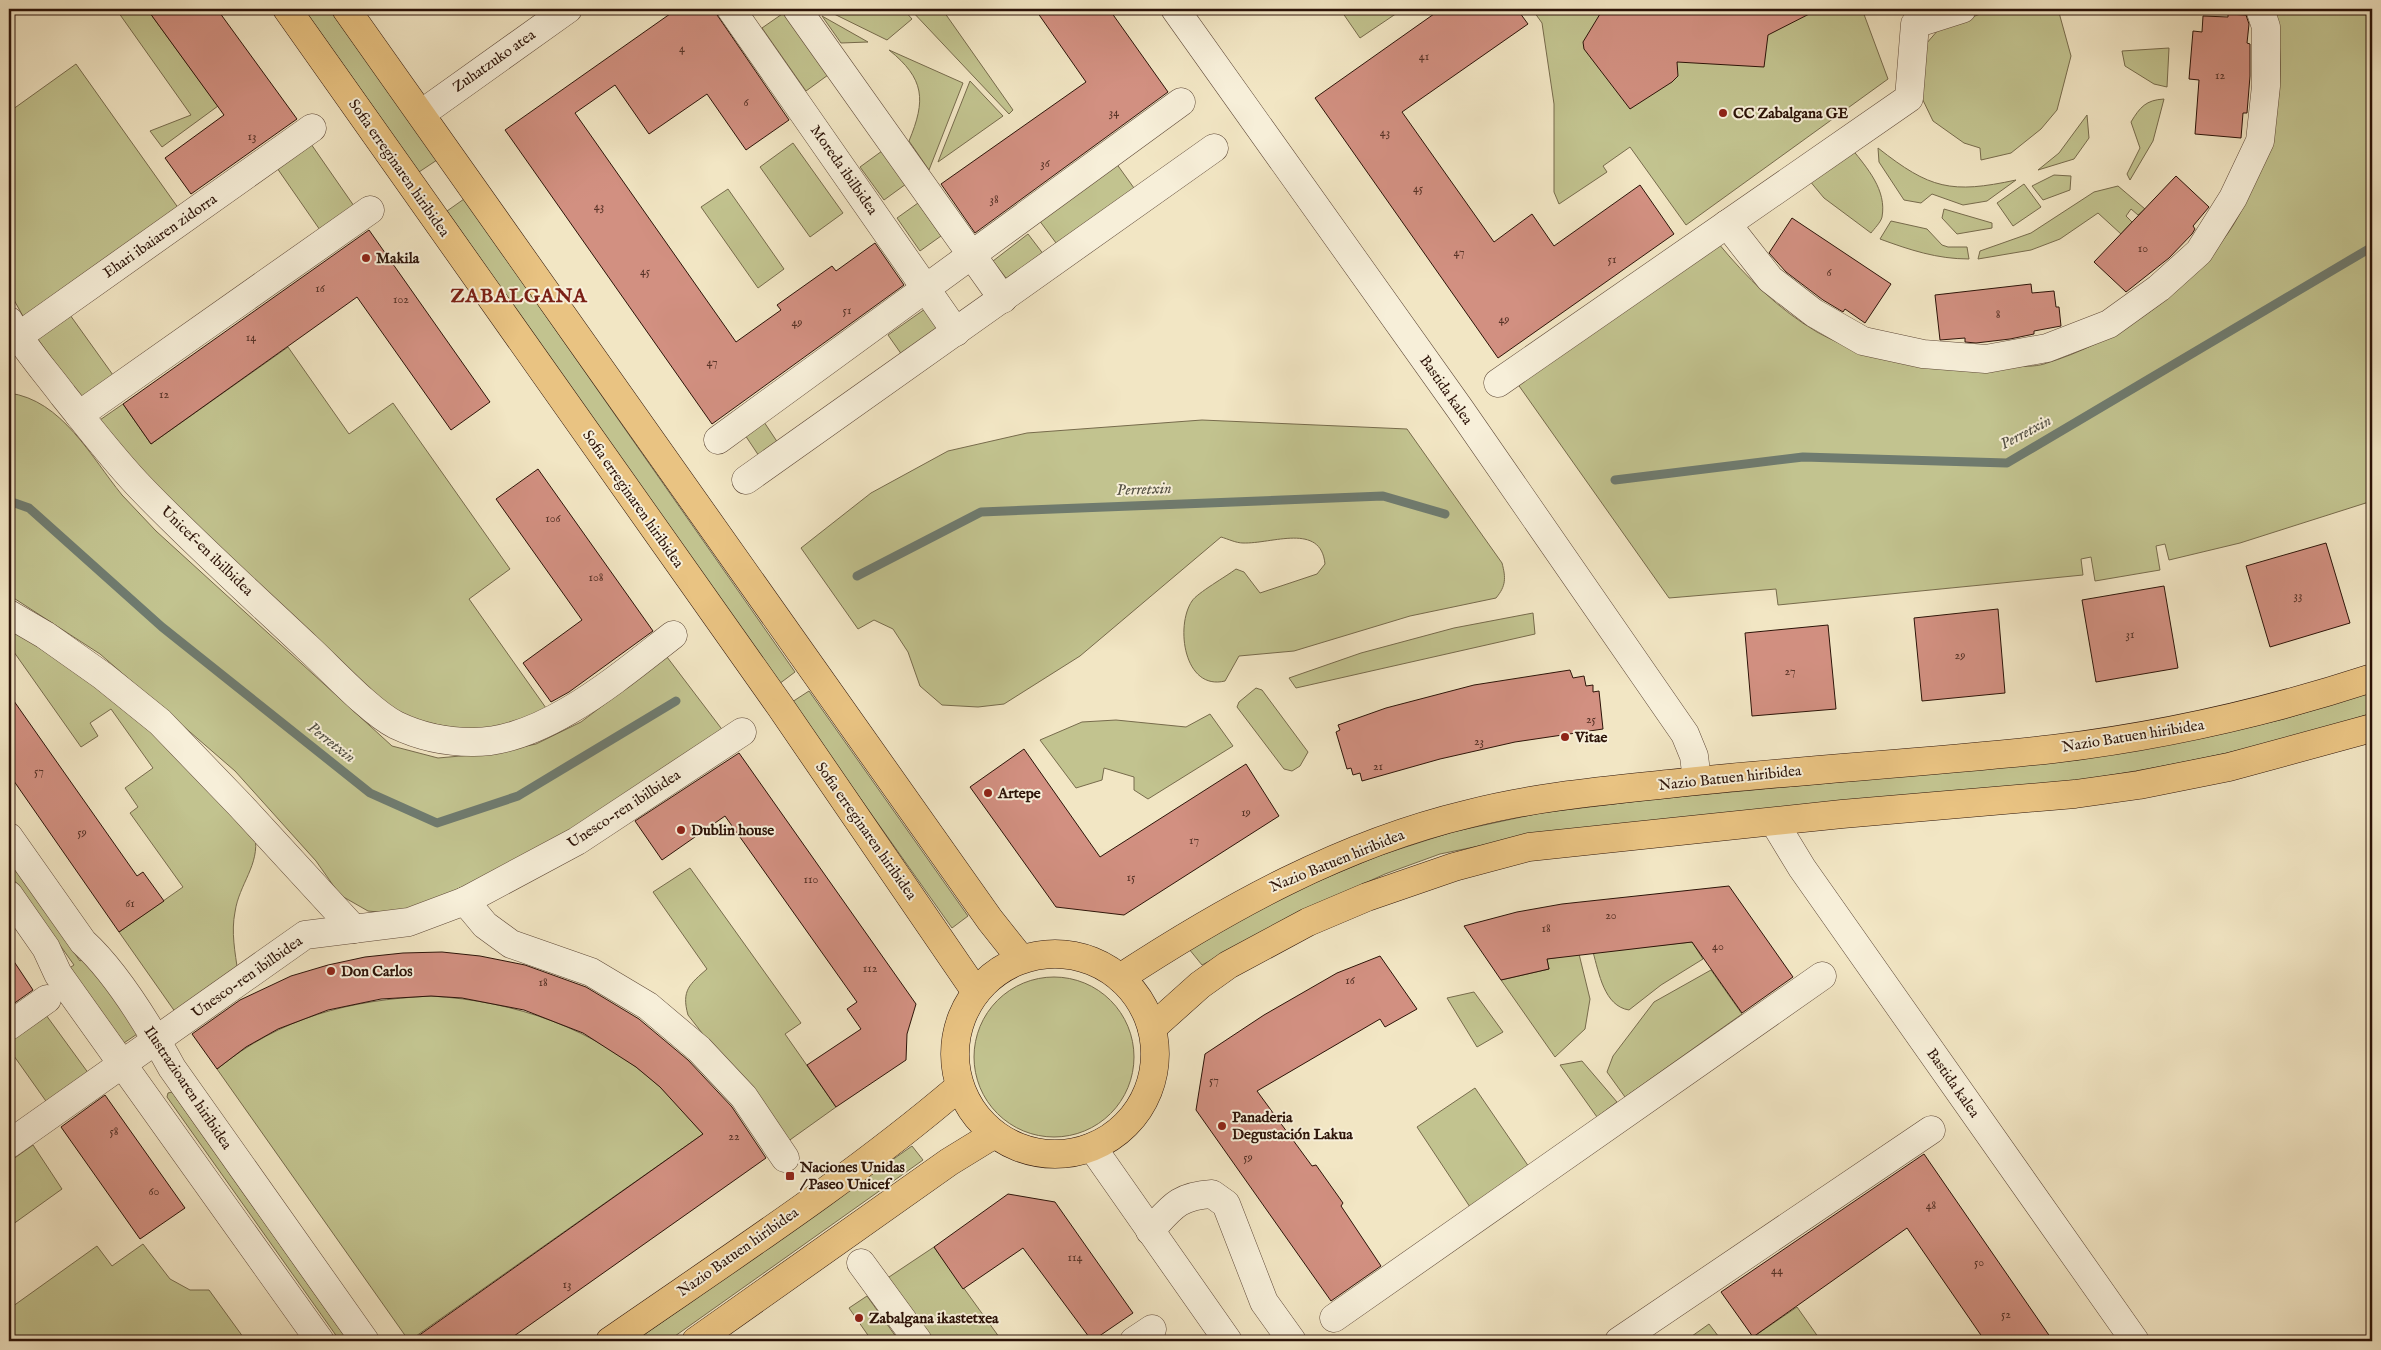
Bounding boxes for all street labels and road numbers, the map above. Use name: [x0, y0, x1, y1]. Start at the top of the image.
street label: Zuhatzuko atea: [449, 25, 540, 97]
street label: Sofia erreginaren hiribidea: [344, 95, 454, 241]
street label: Moreda ibilbidea: [806, 121, 882, 219]
street label: Ehari ibaiaren zidorra: [99, 189, 221, 282]
street label: Bastida kalea: [1415, 352, 1477, 429]
street label: Sofia erreginaren hiribidea: [578, 426, 688, 572]
street label: Unicef-en ibilbidea: [157, 502, 258, 600]
street label: Nazio Batuen hiribidea: [2061, 715, 2206, 757]
street label: Sofia erreginaren hiribidea: [811, 758, 921, 904]
street label: Nazio Batuen hiribidea: [1658, 761, 1803, 795]
street label: Unesco-ren ibilbidea: [564, 765, 685, 853]
street label: Nazio Batuen hiribidea: [1267, 825, 1408, 897]
street label: Unesco-ren ibilbidea: [188, 931, 306, 1022]
street label: Ilustrazioaren hiribidea: [140, 1023, 237, 1154]
street label: Bastida kalea: [1922, 1045, 1984, 1122]
street label: Nazio Batuen hiribidea: [674, 1203, 803, 1301]

